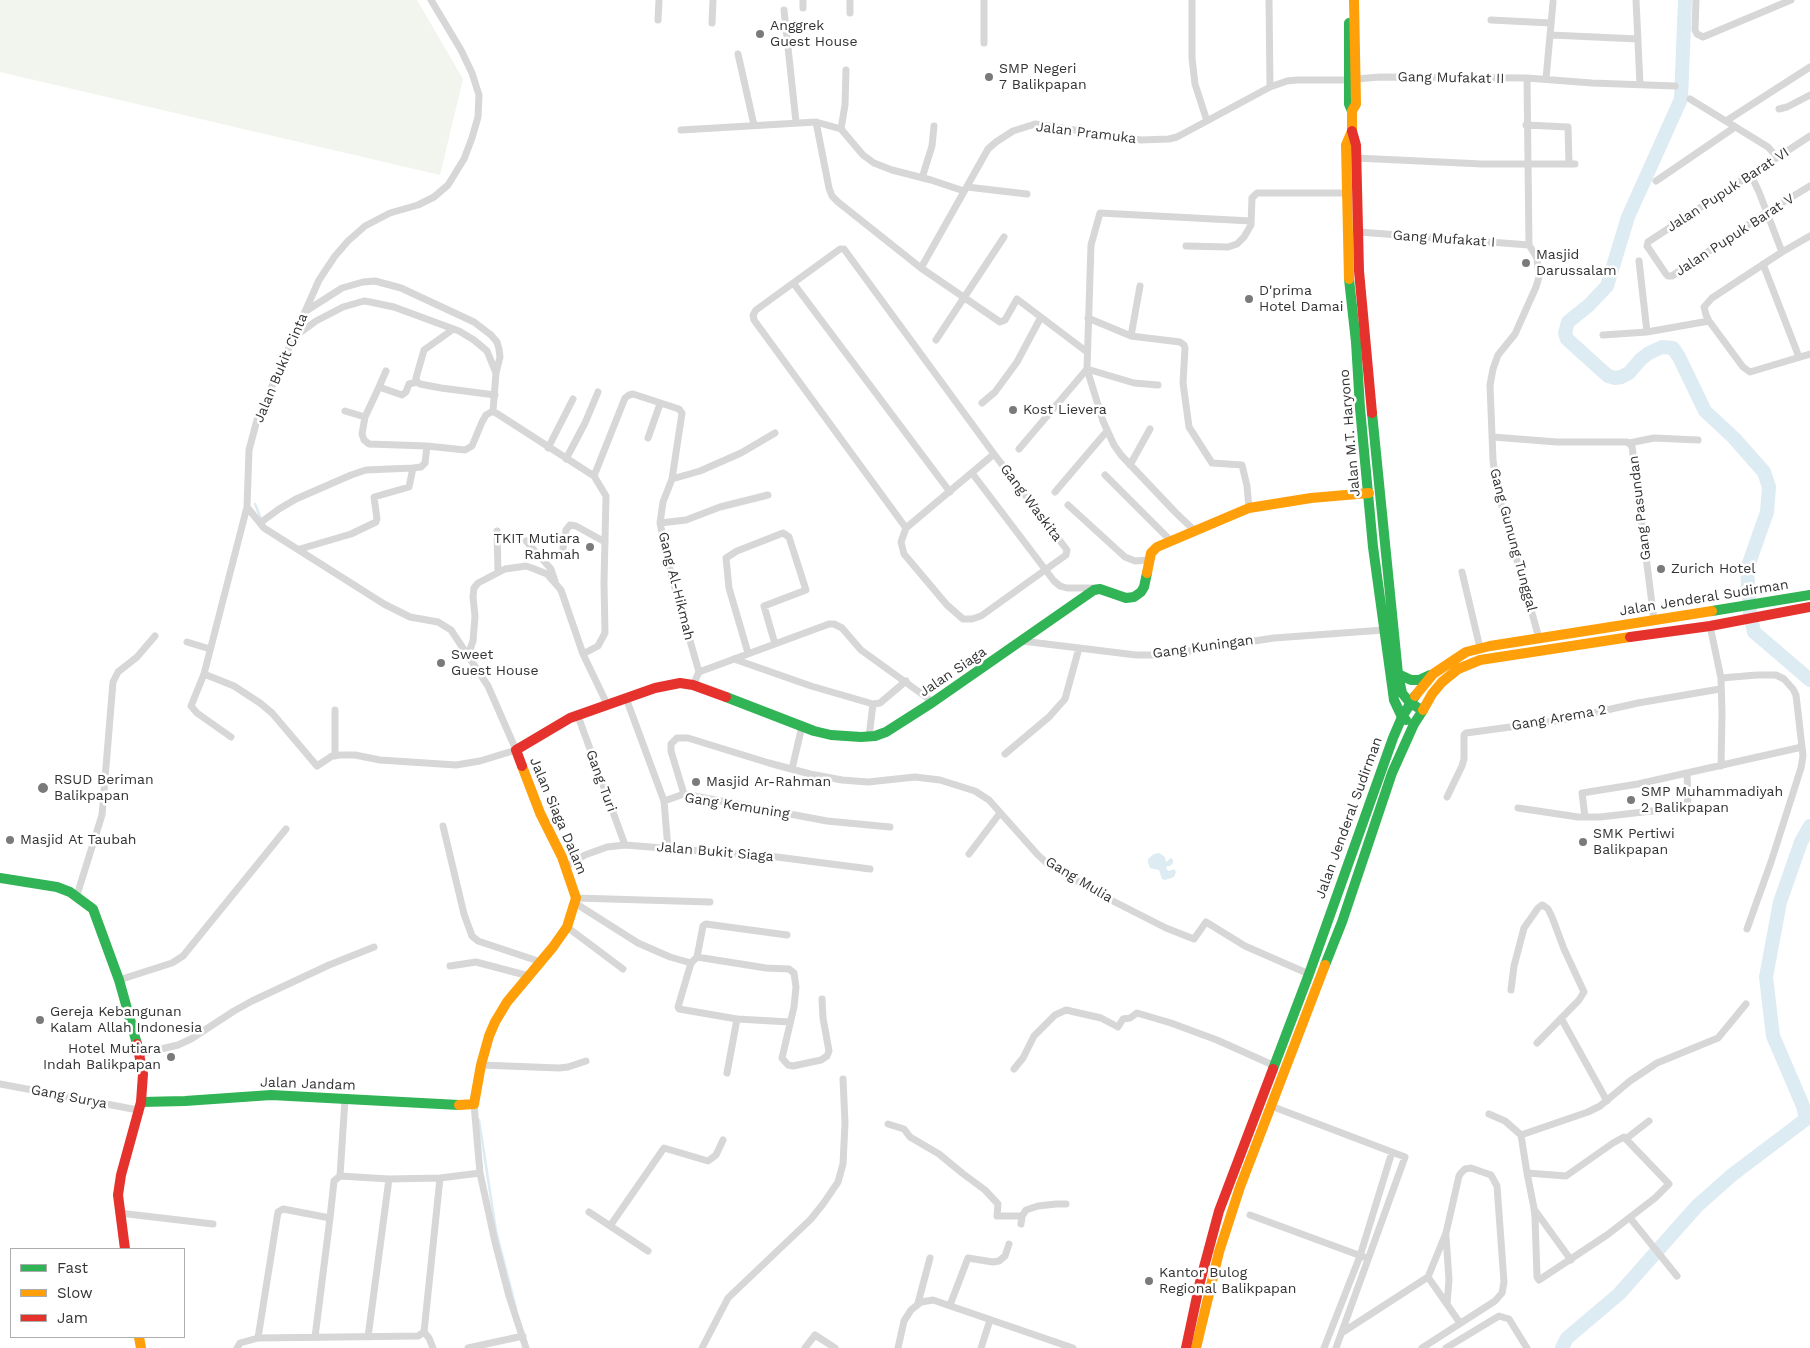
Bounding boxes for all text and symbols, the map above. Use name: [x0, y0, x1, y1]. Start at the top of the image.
place label: Anggrek Guest House: [770, 18, 858, 50]
marker: Anggrek Guest House: [754, 28, 766, 40]
place label: SMP Negeri 7 Balikpapan: [999, 61, 1087, 94]
street label: Gang Mufakat II: [1397, 69, 1505, 87]
marker: SMP Negeri 7 Balikpapan: [983, 71, 995, 83]
street label: Jalan Pramuka: [1035, 119, 1137, 147]
street label: Jalan Pupuk Barat VI: [1664, 144, 1792, 236]
street label: Jalan Pupuk Barat V: [1672, 190, 1798, 280]
street label: Gang Mufakat I: [1392, 227, 1496, 251]
place label: Masjid Darussalam: [1536, 247, 1617, 280]
marker: Masjid Darussalam: [1520, 257, 1532, 269]
place label: D'prima Hotel Damai: [1259, 283, 1343, 316]
marker: D'prima Hotel Damai: [1243, 293, 1255, 305]
street label: Jalan Bukit Cinta: [250, 311, 312, 425]
street label: Jalan M.T. Haryono: [1336, 369, 1364, 497]
place label: Kost Lievera: [1023, 402, 1107, 418]
marker: Kost Lievera: [1007, 404, 1019, 416]
street label: Gang Pasundan: [1625, 455, 1655, 561]
street label: Gang Waskita: [996, 461, 1066, 545]
street label: Gang Gunung Tunggal: [1486, 466, 1540, 614]
street label: Gang Al-Hikmah: [654, 530, 698, 642]
place label: TKIT Mutiara Rahmah: [494, 531, 580, 564]
marker: TKIT Mutiara Rahmah: [584, 541, 596, 553]
place label: Zurich Hotel: [1671, 561, 1756, 577]
marker: Zurich Hotel: [1655, 563, 1667, 575]
street label: Jalan Jenderal Sudirman: [1618, 576, 1790, 620]
street label: Gang Kuningan: [1152, 632, 1254, 662]
street label: Jalan Siaga: [916, 643, 990, 701]
place label: Sweet Guest House: [451, 647, 539, 680]
marker: Sweet Guest House: [435, 657, 447, 669]
street label: Gang Arema 2: [1510, 701, 1608, 735]
street label: Jalan Jenderal Sudirman: [1312, 735, 1386, 901]
street label: Gang Turi: [582, 748, 620, 814]
street label: Jalan Siaga Dalam: [526, 755, 590, 877]
place label: RSUD Beriman Balikpapan: [54, 772, 154, 804]
place label: Masjid Ar-Rahman: [706, 774, 831, 790]
marker: Masjid Ar-Rahman: [690, 776, 702, 788]
marker: RSUD Beriman Balikpapan: [36, 781, 50, 795]
place label: SMP Muhammadiyah 2 Balikpapan: [1641, 784, 1783, 816]
street label: Gang Kemuning: [683, 789, 791, 823]
marker: SMP Muhammadiyah 2 Balikpapan: [1625, 794, 1637, 806]
place label: SMK Pertiwi Balikpapan: [1593, 826, 1675, 859]
place label: Masjid At Taubah: [20, 832, 137, 848]
marker: Masjid At Taubah: [4, 834, 16, 846]
marker: SMK Pertiwi Balikpapan: [1577, 836, 1589, 848]
street label: Jalan Bukit Siaga: [656, 839, 774, 865]
street label: Gang Mulia: [1042, 853, 1116, 907]
place label: Gereja Kebangunan Kalam Allah Indonesia: [50, 1004, 202, 1036]
marker: Gereja Kebangunan Kalam Allah Indonesia: [34, 1014, 46, 1026]
place label: Hotel Mutiara Indah Balikpapan: [43, 1041, 161, 1074]
marker: Hotel Mutiara Indah Balikpapan: [165, 1051, 177, 1063]
street label: Jalan Jandam: [260, 1074, 356, 1094]
street label: Gang Surya: [30, 1081, 108, 1113]
legend: [10, 1248, 185, 1338]
text: Fast: [57, 1259, 88, 1277]
place label: Kantor Bulog Regional Balikpapan: [1159, 1265, 1296, 1298]
marker: Kantor Bulog Regional Balikpapan: [1143, 1275, 1155, 1287]
text: Slow: [57, 1284, 93, 1302]
text: Jam: [57, 1309, 88, 1327]

